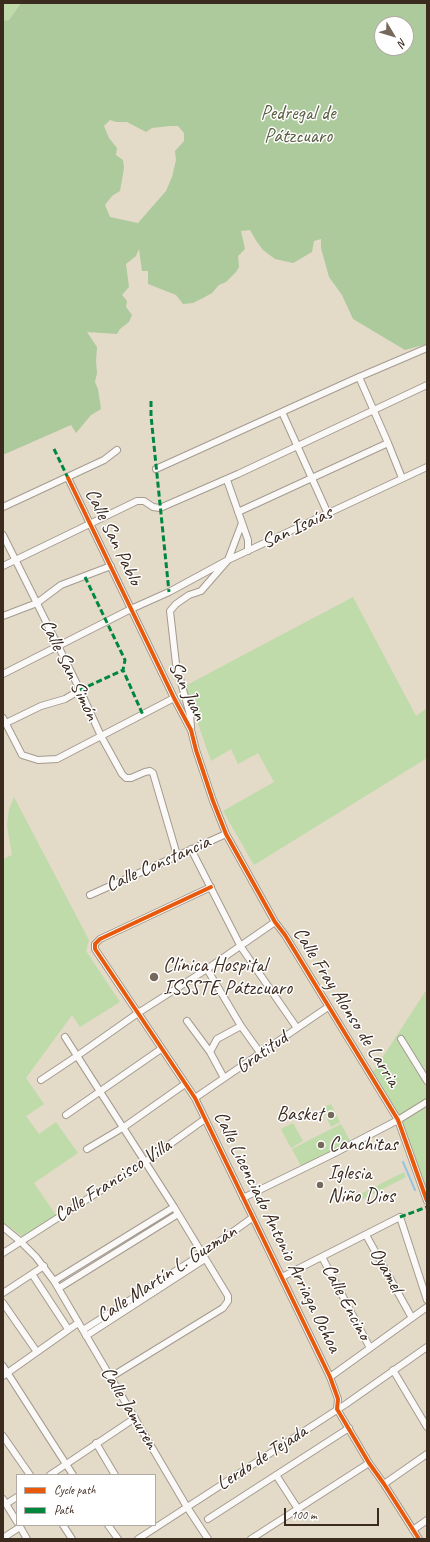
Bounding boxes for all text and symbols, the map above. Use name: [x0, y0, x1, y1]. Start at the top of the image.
north arrow: [374, 16, 414, 56]
text: N: [395, 36, 410, 50]
park label: Pedregal de Pátzcuaro: [261, 102, 335, 149]
street label: Calle San Pablo: [79, 485, 147, 589]
street label: San Isaías: [258, 501, 336, 555]
street label: Calle San Simón: [34, 616, 104, 724]
street label: San Juan: [163, 658, 211, 724]
street label: Calle Constancia: [102, 830, 214, 898]
street label: Calle Fray Alonso de Larria: [287, 923, 405, 1091]
place label: Clínica Hospital ISSSTE Pátzcuaro: [163, 954, 292, 1001]
marker: Clínica Hospital ISSSTE Pátzcuaro: [148, 971, 160, 983]
street label: Gratitud: [231, 1027, 293, 1079]
place label: Basket: [277, 1103, 323, 1127]
street label: Calle Licenciado Antonio Arriaga Ochoa: [208, 1107, 346, 1357]
marker: Basket: [326, 1110, 336, 1120]
place label: Canchitas: [329, 1133, 398, 1157]
street label: Calle Francisco Villa: [50, 1134, 176, 1228]
marker: Canchitas: [316, 1140, 326, 1150]
place label: Iglesia Niño Dios: [328, 1162, 394, 1209]
marker: Iglesia Niño Dios: [315, 1180, 325, 1190]
street label: Calle Martín L. Guzmán: [92, 1220, 242, 1328]
street label: Oyamel: [364, 1243, 408, 1297]
street label: Calle Encino: [316, 1260, 376, 1344]
street label: Calle Jamuren: [95, 1362, 163, 1454]
street label: Lerdo de Tejada: [212, 1420, 312, 1496]
legend: [16, 1474, 156, 1526]
text: Cycle path: [54, 1482, 96, 1498]
scale bar: [286, 1500, 381, 1526]
text: Path: [54, 1502, 74, 1518]
text: 100 m: [291, 1507, 317, 1523]

